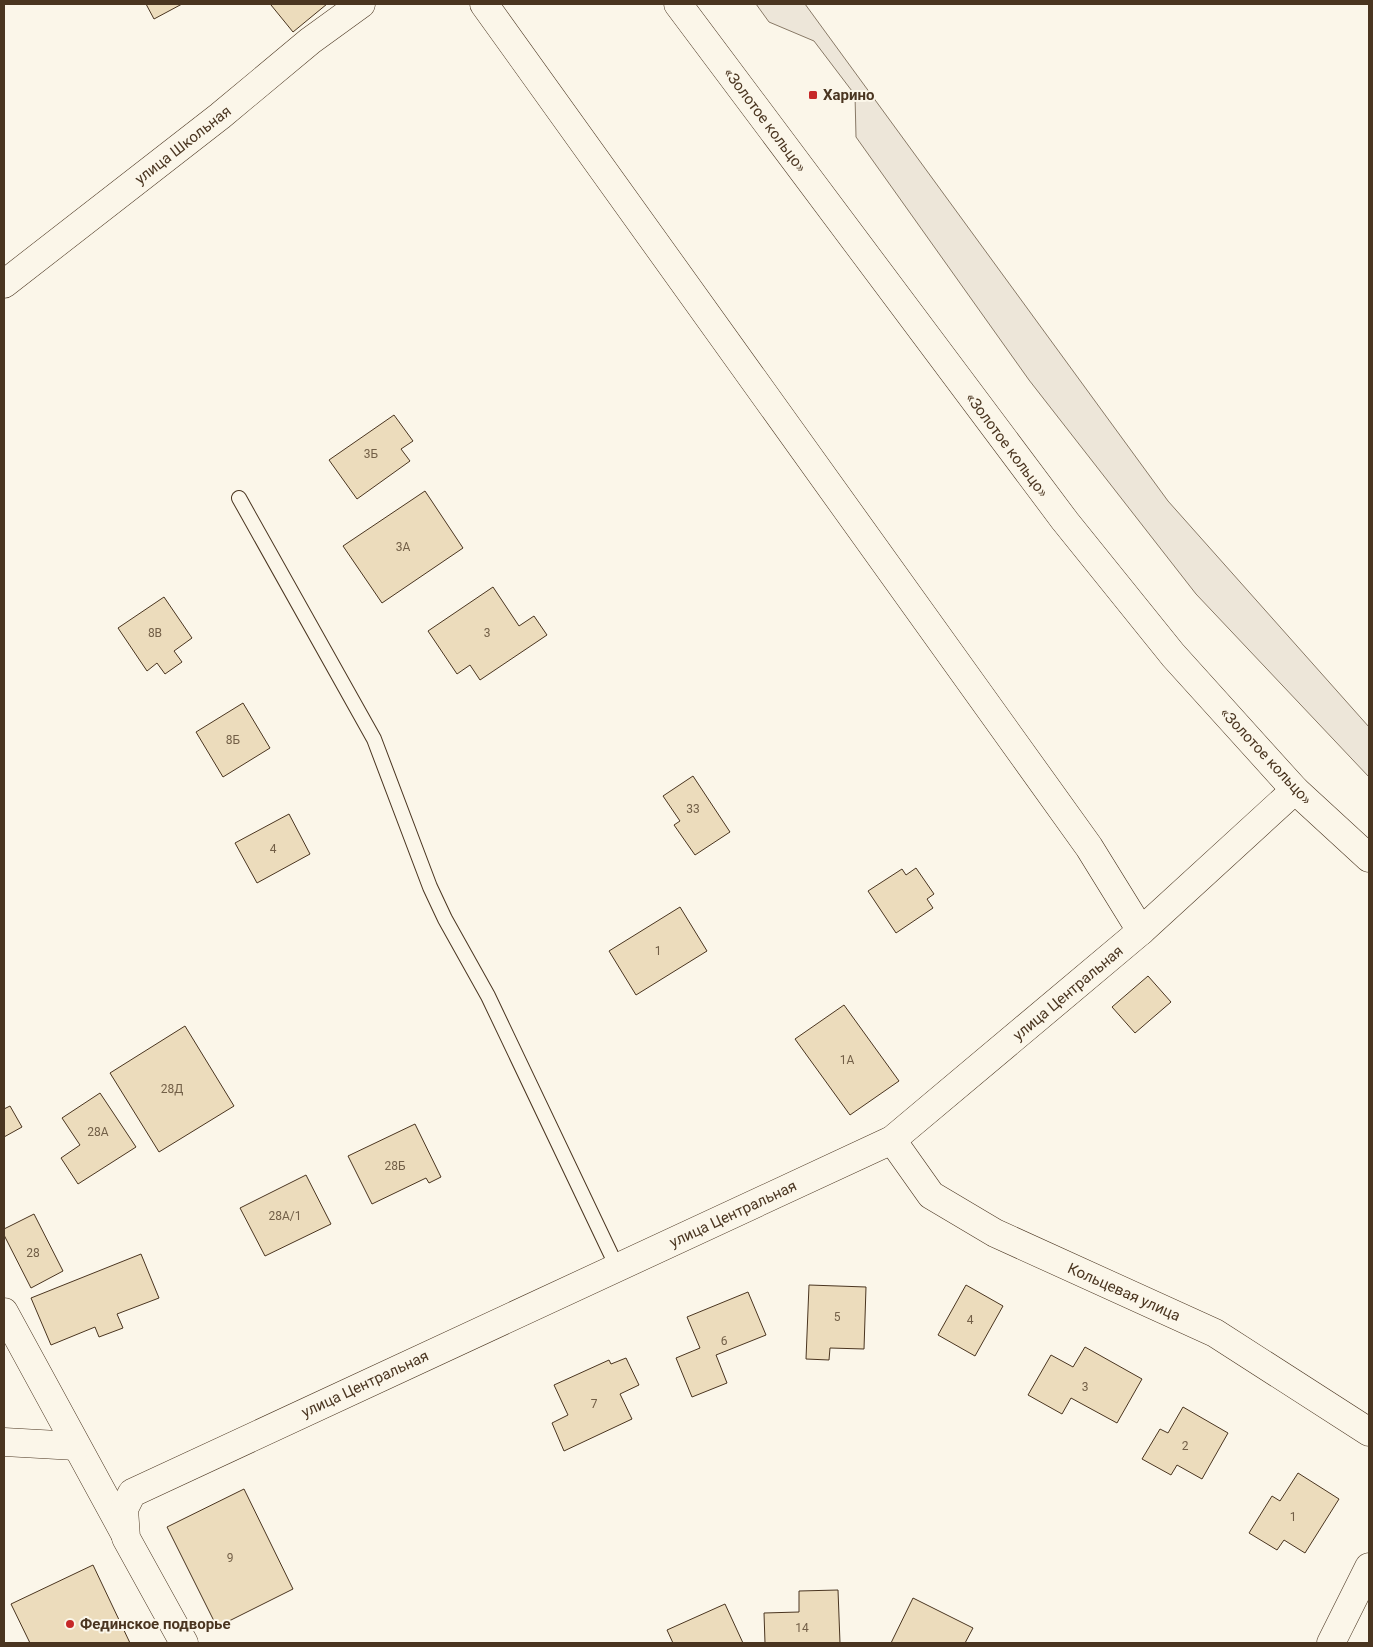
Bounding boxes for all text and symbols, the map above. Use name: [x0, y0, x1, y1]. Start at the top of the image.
street label: «Золотое кольцо»: [720, 64, 810, 176]
place label: Харино: [823, 86, 874, 104]
marker: Харино: [807, 89, 819, 101]
street label: улица Школьная: [131, 102, 235, 188]
street label: «Золотое кольцо»: [962, 389, 1052, 501]
house number: 3Б: [364, 447, 379, 461]
house number: 3А: [396, 540, 410, 554]
house number: 8В: [148, 626, 162, 640]
house number: 3: [484, 626, 490, 640]
street label: «Золотое кольцо»: [1216, 704, 1316, 808]
house number: 8Б: [226, 733, 241, 747]
house number: 33: [686, 802, 700, 816]
house number: 4: [270, 842, 277, 856]
street label: улица Центральная: [1009, 942, 1127, 1044]
house number: 1: [655, 944, 661, 958]
house number: 1А: [840, 1053, 854, 1067]
house number: 28Д: [161, 1082, 183, 1096]
house number: 28А: [87, 1125, 109, 1139]
house number: 28Б: [384, 1159, 406, 1173]
street label: улица Центральная: [667, 1177, 799, 1251]
house number: 28А/1: [268, 1209, 302, 1223]
house number: 28: [26, 1246, 40, 1260]
street label: Кольцевая улица: [1065, 1259, 1183, 1325]
house number: 5: [834, 1310, 841, 1324]
house number: 4: [967, 1313, 974, 1327]
house number: 6: [721, 1334, 728, 1348]
street label: улица Центральная: [299, 1347, 431, 1421]
house number: 3: [1082, 1380, 1088, 1394]
house number: 7: [591, 1397, 598, 1411]
house number: 2: [1182, 1439, 1189, 1453]
house number: 1: [1290, 1510, 1296, 1524]
house number: 9: [227, 1551, 233, 1565]
place label: Фединское подворье: [80, 1615, 231, 1633]
marker: Фединское подворье: [64, 1618, 76, 1630]
house number: 14: [795, 1621, 809, 1635]

